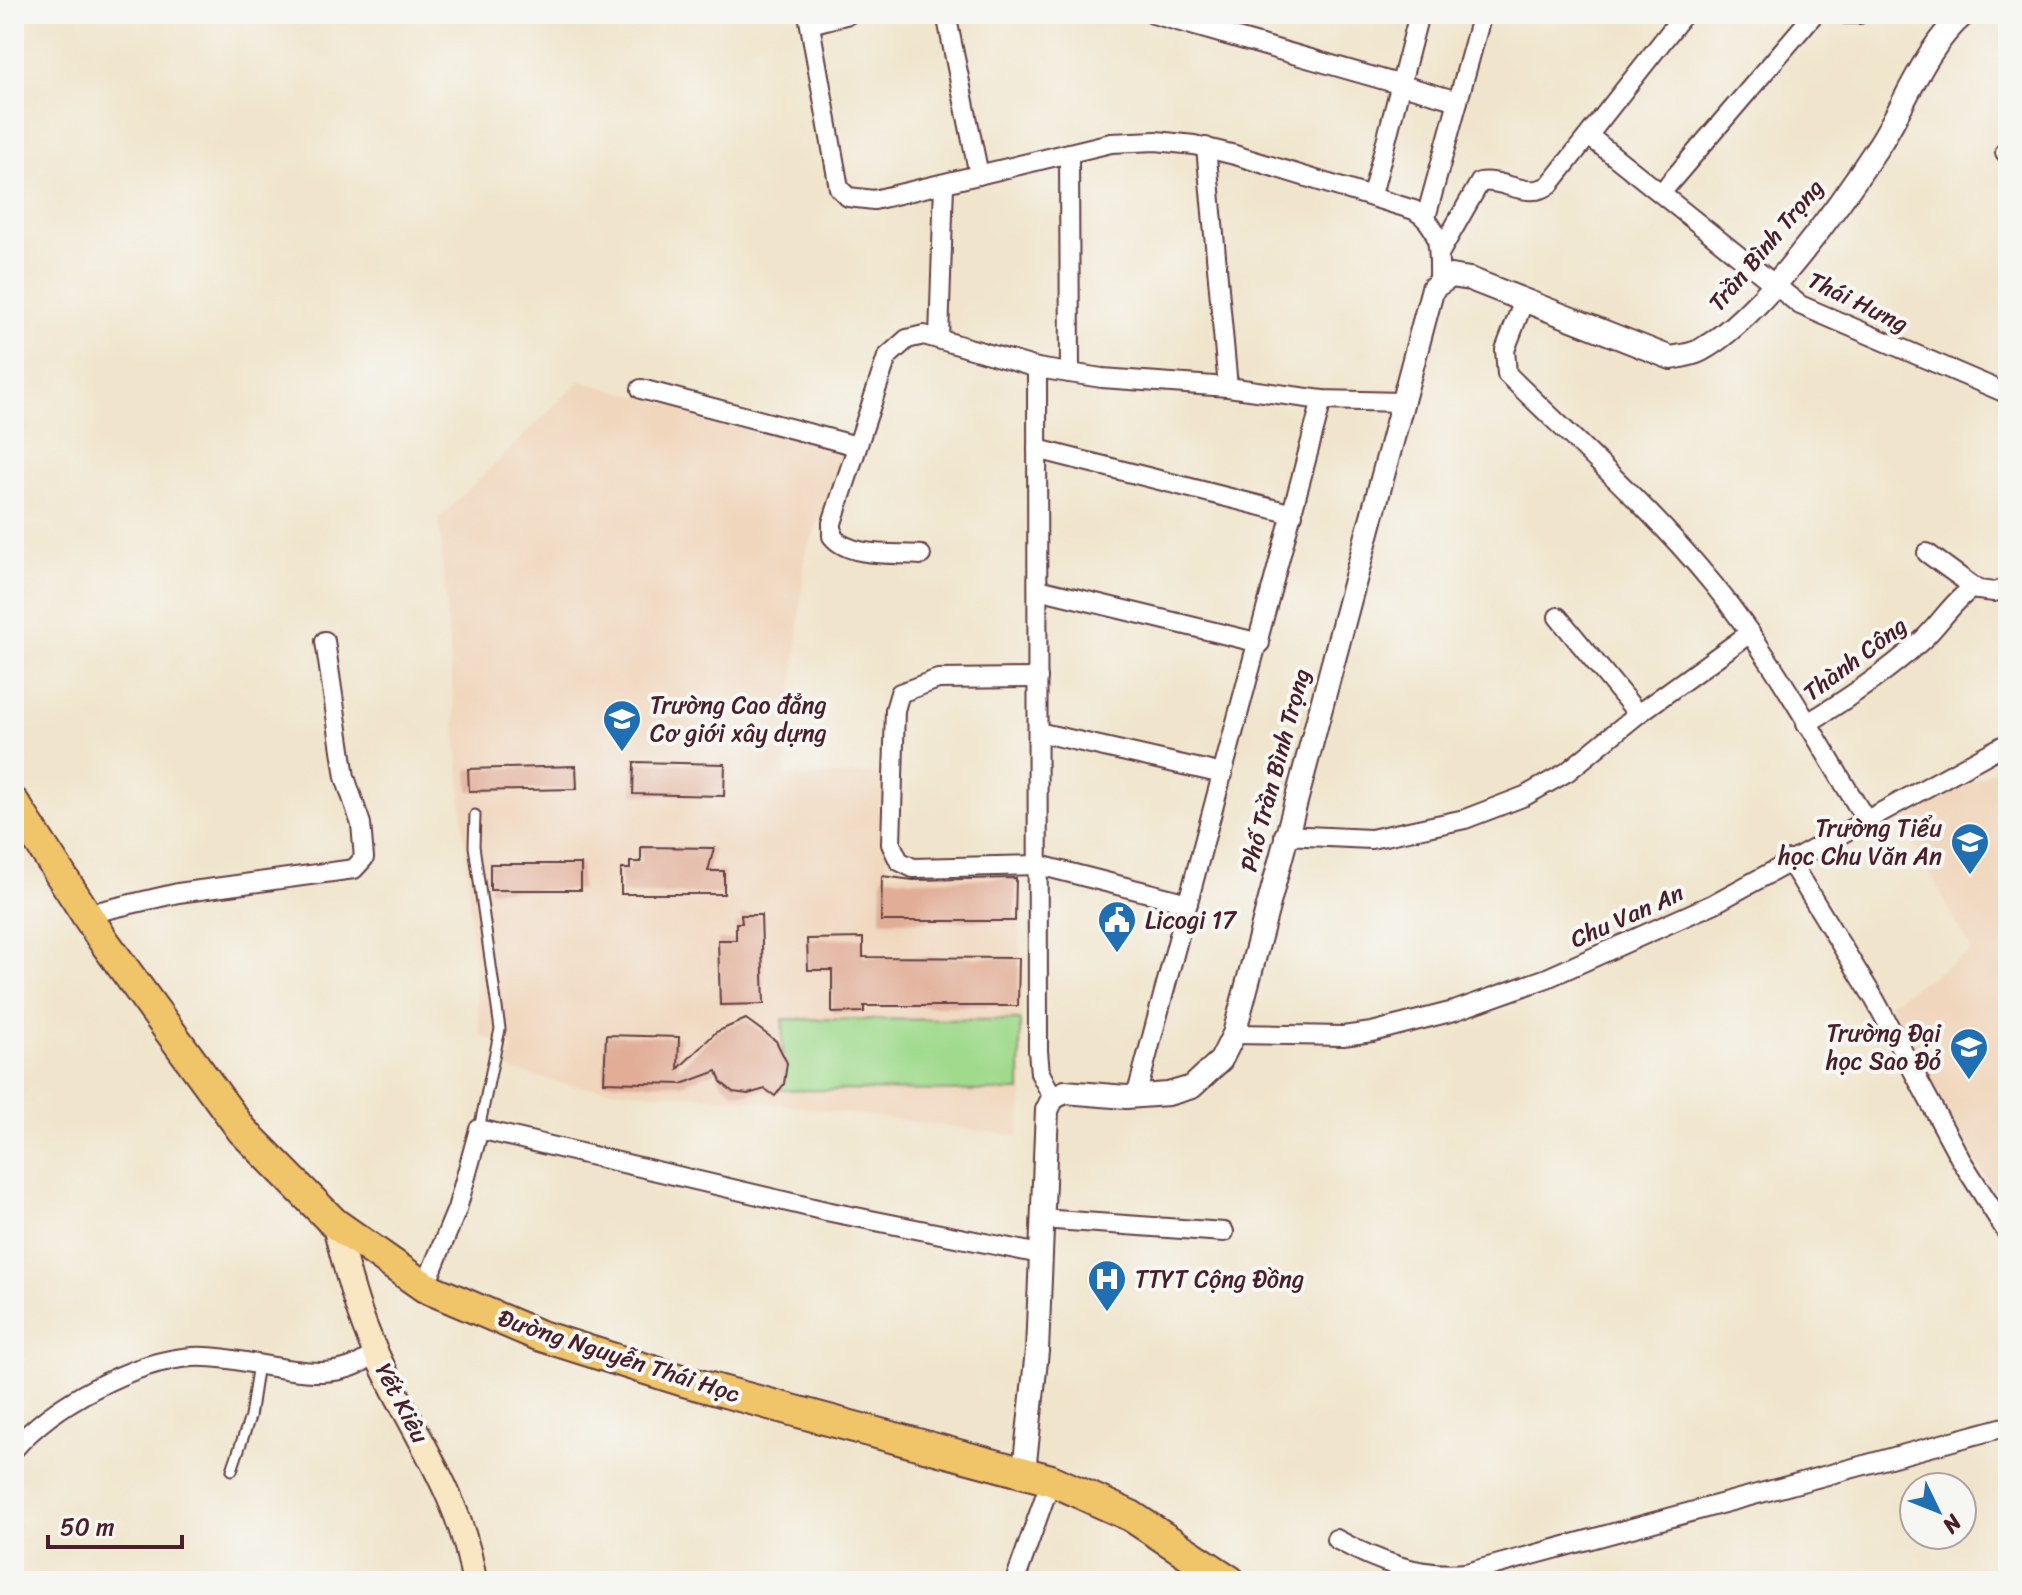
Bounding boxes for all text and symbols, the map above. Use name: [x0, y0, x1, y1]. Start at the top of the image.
street label: Trần Bình Trọng: [1697, 169, 1835, 321]
street label: Thái Hưng: [1800, 259, 1916, 345]
street label: Thành Công: [1794, 606, 1916, 712]
street label: Phố Trần Bình Trọng: [1228, 664, 1322, 876]
place label: Trường Cao đẳng Cơ giới xây dựng: [650, 684, 827, 754]
school or university icon: Trường Cao đẳng Cơ giới xây dựng: [601, 698, 643, 753]
place label: Trường Tiểu học Chu Văn An: [1777, 807, 1942, 877]
school or university icon: Trường Tiểu học Chu Văn An: [1949, 821, 1991, 876]
street label: Chu Van An: [1563, 872, 1691, 960]
public building icon: Licogi 17: [1096, 899, 1138, 954]
place label: Licogi 17: [1145, 899, 1237, 941]
place label: Trường Đại học Sao Đỏ: [1825, 1012, 1942, 1082]
school or university icon: Trường Đại học Sao Đỏ: [1948, 1026, 1990, 1081]
hospital icon: TTYT Cộng Đồng: [1086, 1258, 1128, 1313]
place label: TTYT Cộng Đồng: [1135, 1258, 1304, 1300]
street label: Đường Nguyễn Thái Học: [493, 1297, 745, 1415]
street label: Yết Kiêu: [363, 1355, 441, 1451]
north arrow: [1898, 1471, 1978, 1551]
scale bar: [48, 1499, 182, 1549]
text: N: [1932, 1505, 1972, 1544]
text: 50 m: [60, 1506, 115, 1548]

